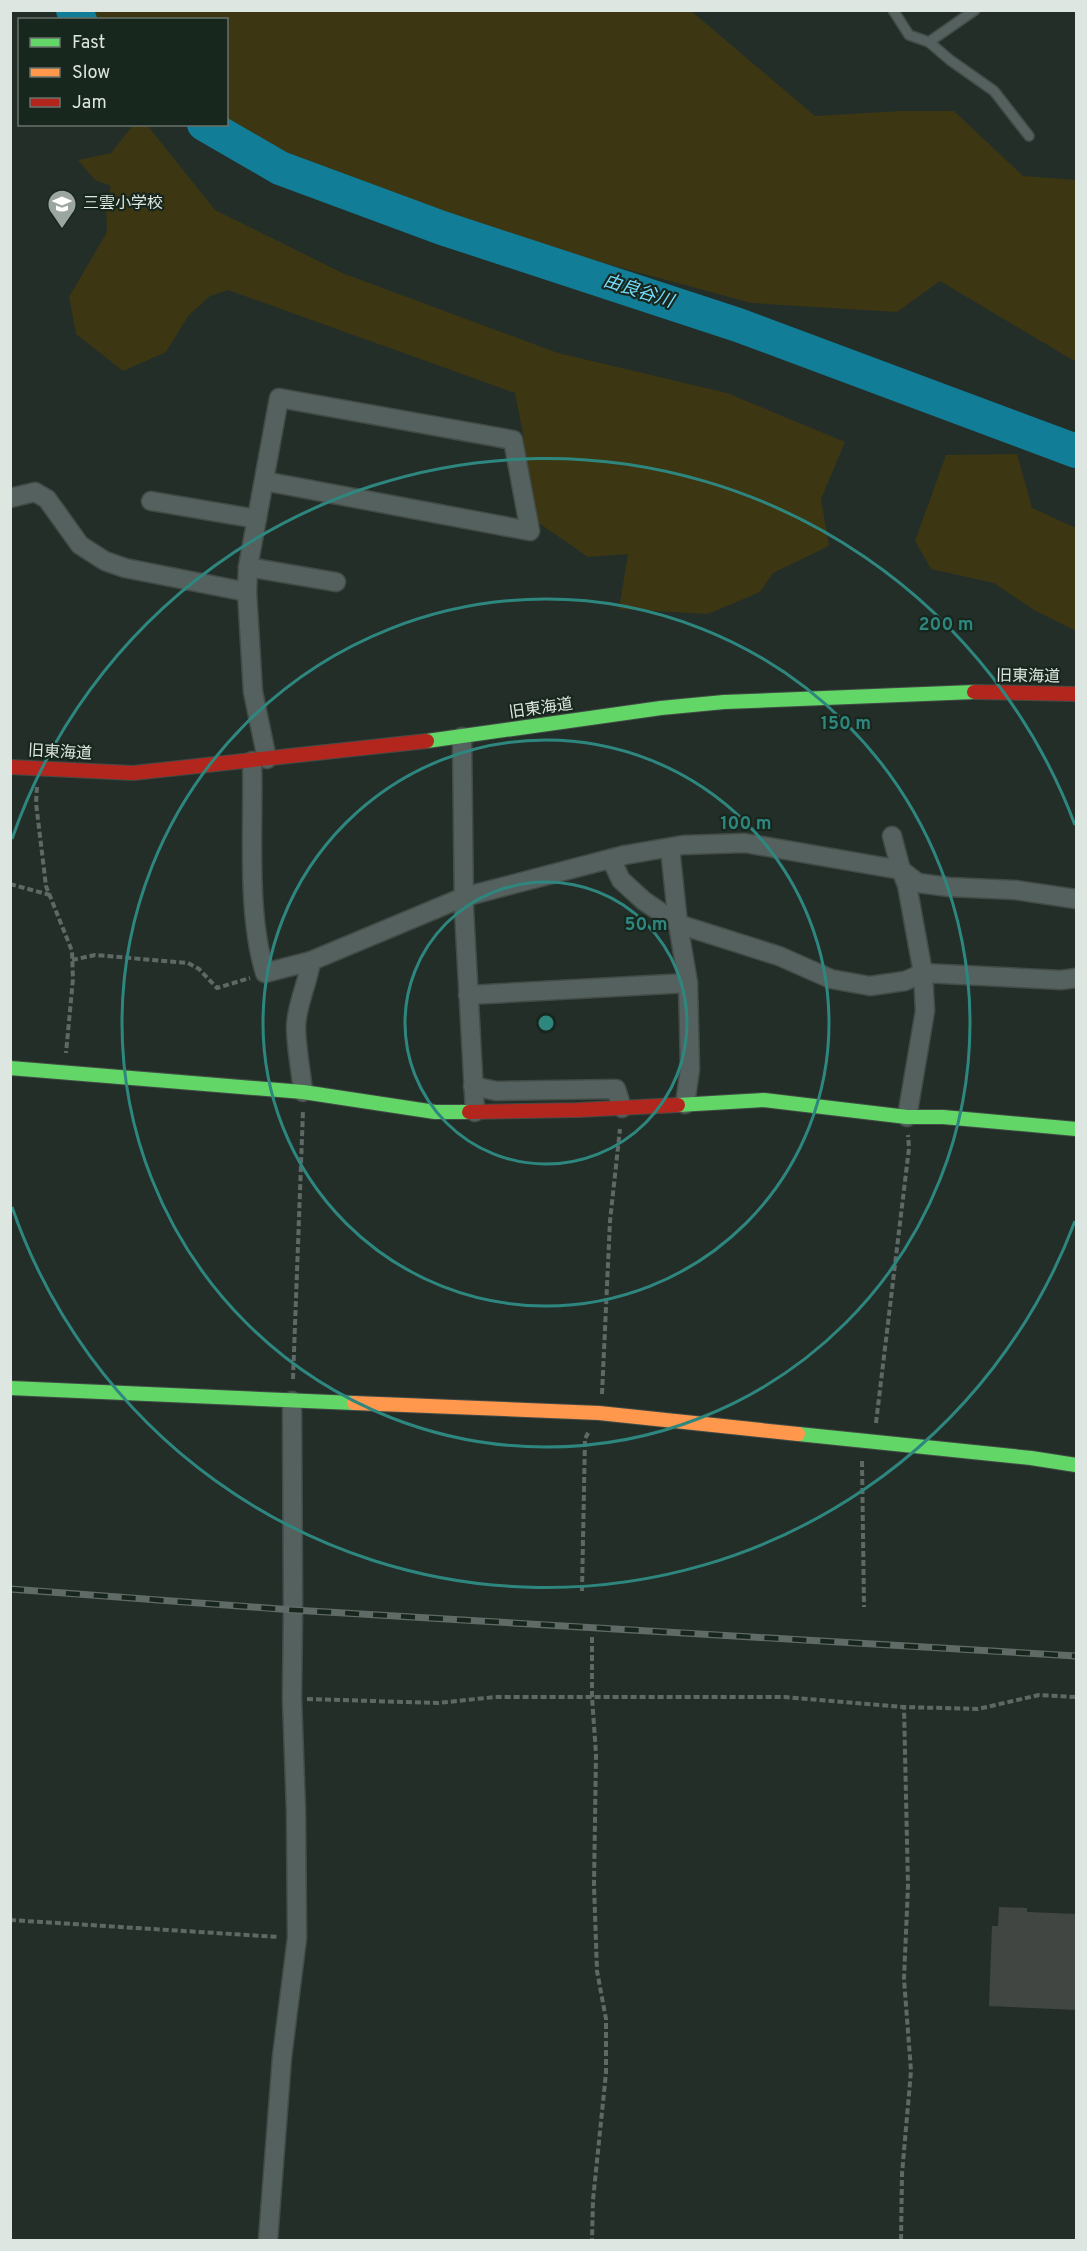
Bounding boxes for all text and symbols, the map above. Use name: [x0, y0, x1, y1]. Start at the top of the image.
legend: [18, 18, 228, 126]
text: Fast: [72, 32, 105, 55]
text: Slow: [72, 62, 110, 85]
text: Jam: [72, 92, 107, 115]
school or university icon: 三雲小学校: [46, 188, 78, 230]
place label: 三雲小学校: [83, 194, 163, 214]
water label: 由良谷川: [600, 270, 678, 315]
text: 200 m: [918, 614, 974, 637]
street label: 旧東海道: [996, 666, 1060, 688]
street label: 旧東海道: [508, 695, 574, 723]
text: 150 m: [821, 713, 871, 736]
street label: 旧東海道: [28, 741, 92, 765]
text: 100 m: [720, 813, 772, 836]
text: 50 m: [624, 914, 668, 937]
centre of rings: [536, 1013, 556, 1033]

